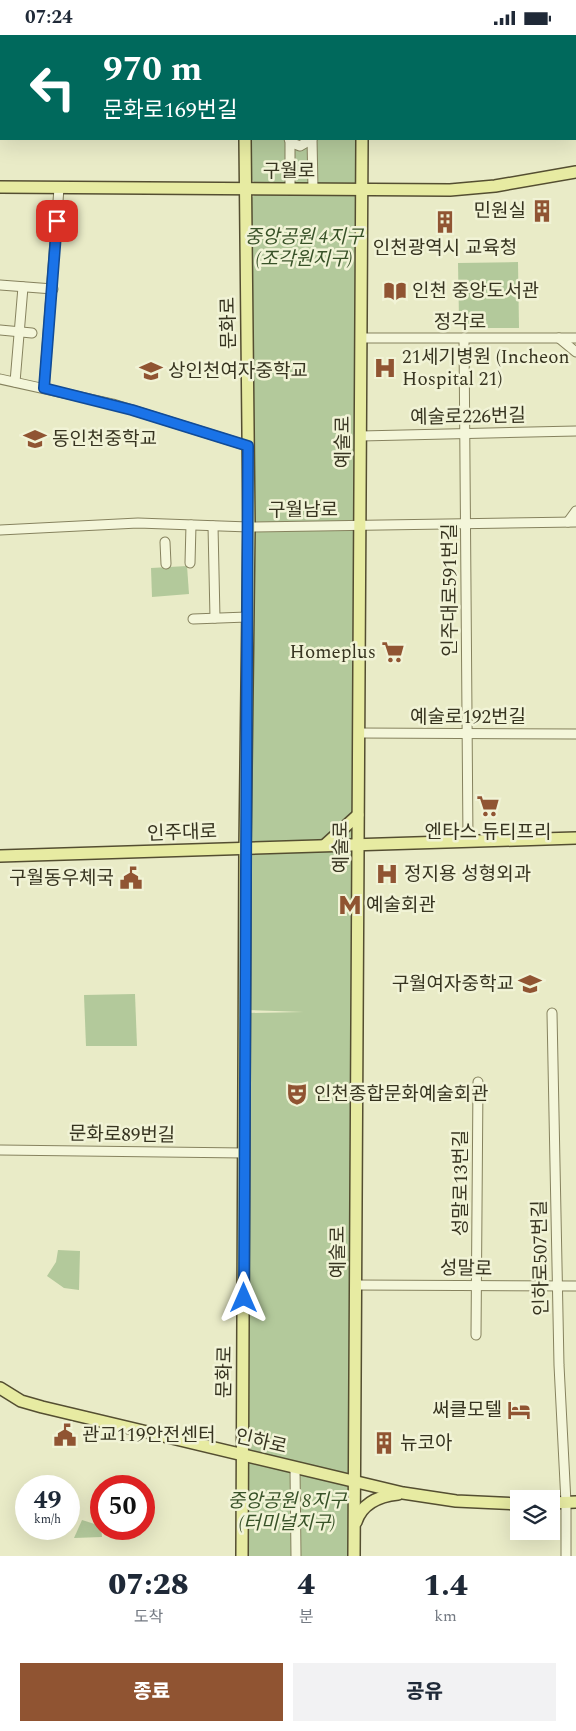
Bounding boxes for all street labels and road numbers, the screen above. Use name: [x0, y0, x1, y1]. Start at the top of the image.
street label: 구월로: [263, 157, 315, 186]
street label: 문화로: [214, 297, 244, 349]
street label: 정각로: [434, 308, 486, 337]
street label: 예술로226번길: [410, 401, 526, 433]
street label: 예술로: [329, 416, 358, 468]
street label: 구월남로: [268, 496, 338, 525]
street label: 인주대로591번길: [436, 523, 465, 657]
street label: 예술로192번길: [410, 703, 526, 732]
street label: 인주대로: [147, 817, 217, 849]
street label: 예술로: [327, 821, 356, 873]
street label: 문화로89번길: [69, 1120, 175, 1150]
street label: 성말로13번길: [447, 1130, 476, 1236]
street label: 인하로507번길: [525, 1200, 557, 1316]
street label: 예술로: [324, 1226, 353, 1278]
street label: 성말로: [440, 1254, 492, 1284]
street label: 문화로: [210, 1346, 240, 1398]
street label: 인하로: [232, 1422, 290, 1462]

